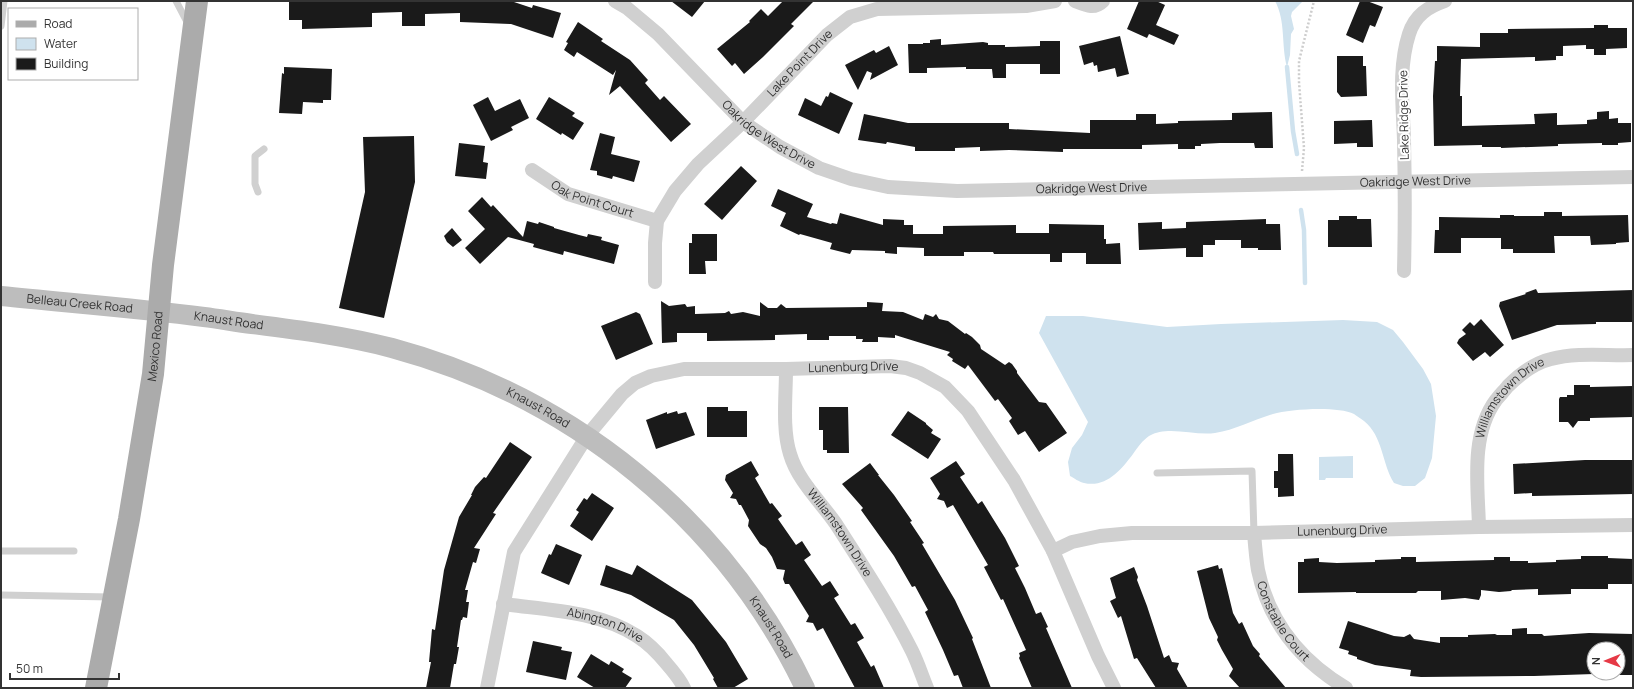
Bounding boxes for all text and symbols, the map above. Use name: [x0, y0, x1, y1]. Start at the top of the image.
legend: [8, 8, 138, 80]
text: Road: [44, 15, 72, 32]
street label: Lake Point Drive: [763, 25, 836, 100]
text: Water: [44, 35, 78, 52]
text: Building: [44, 55, 88, 72]
street label: Lake Ridge Drive: [1394, 70, 1413, 160]
street label: Oakridge West Drive: [718, 96, 819, 173]
street label: Oakridge West Drive: [1360, 171, 1471, 191]
street label: Oak Point Court: [548, 176, 636, 222]
street label: Oakridge West Drive: [1036, 178, 1147, 197]
street label: Belleau Creek Road: [26, 290, 134, 317]
street label: Knaust Road: [193, 307, 264, 333]
street label: Mexico Road: [143, 310, 167, 383]
street label: Williamstown Drive: [1471, 353, 1547, 440]
street label: Lunenburg Drive: [808, 357, 900, 376]
street label: Knaust Road: [504, 383, 573, 432]
street label: Williamstown Drive: [804, 485, 877, 580]
street label: Lunenburg Drive: [1297, 520, 1388, 540]
street label: Constable Court: [1253, 579, 1314, 665]
street label: Knaust Road: [746, 593, 797, 661]
street label: Abington Drive: [566, 603, 648, 646]
north arrow: [1586, 641, 1626, 681]
scale bar: [10, 655, 119, 681]
text: N: [1588, 657, 1603, 665]
text: 50 m: [16, 660, 43, 677]

